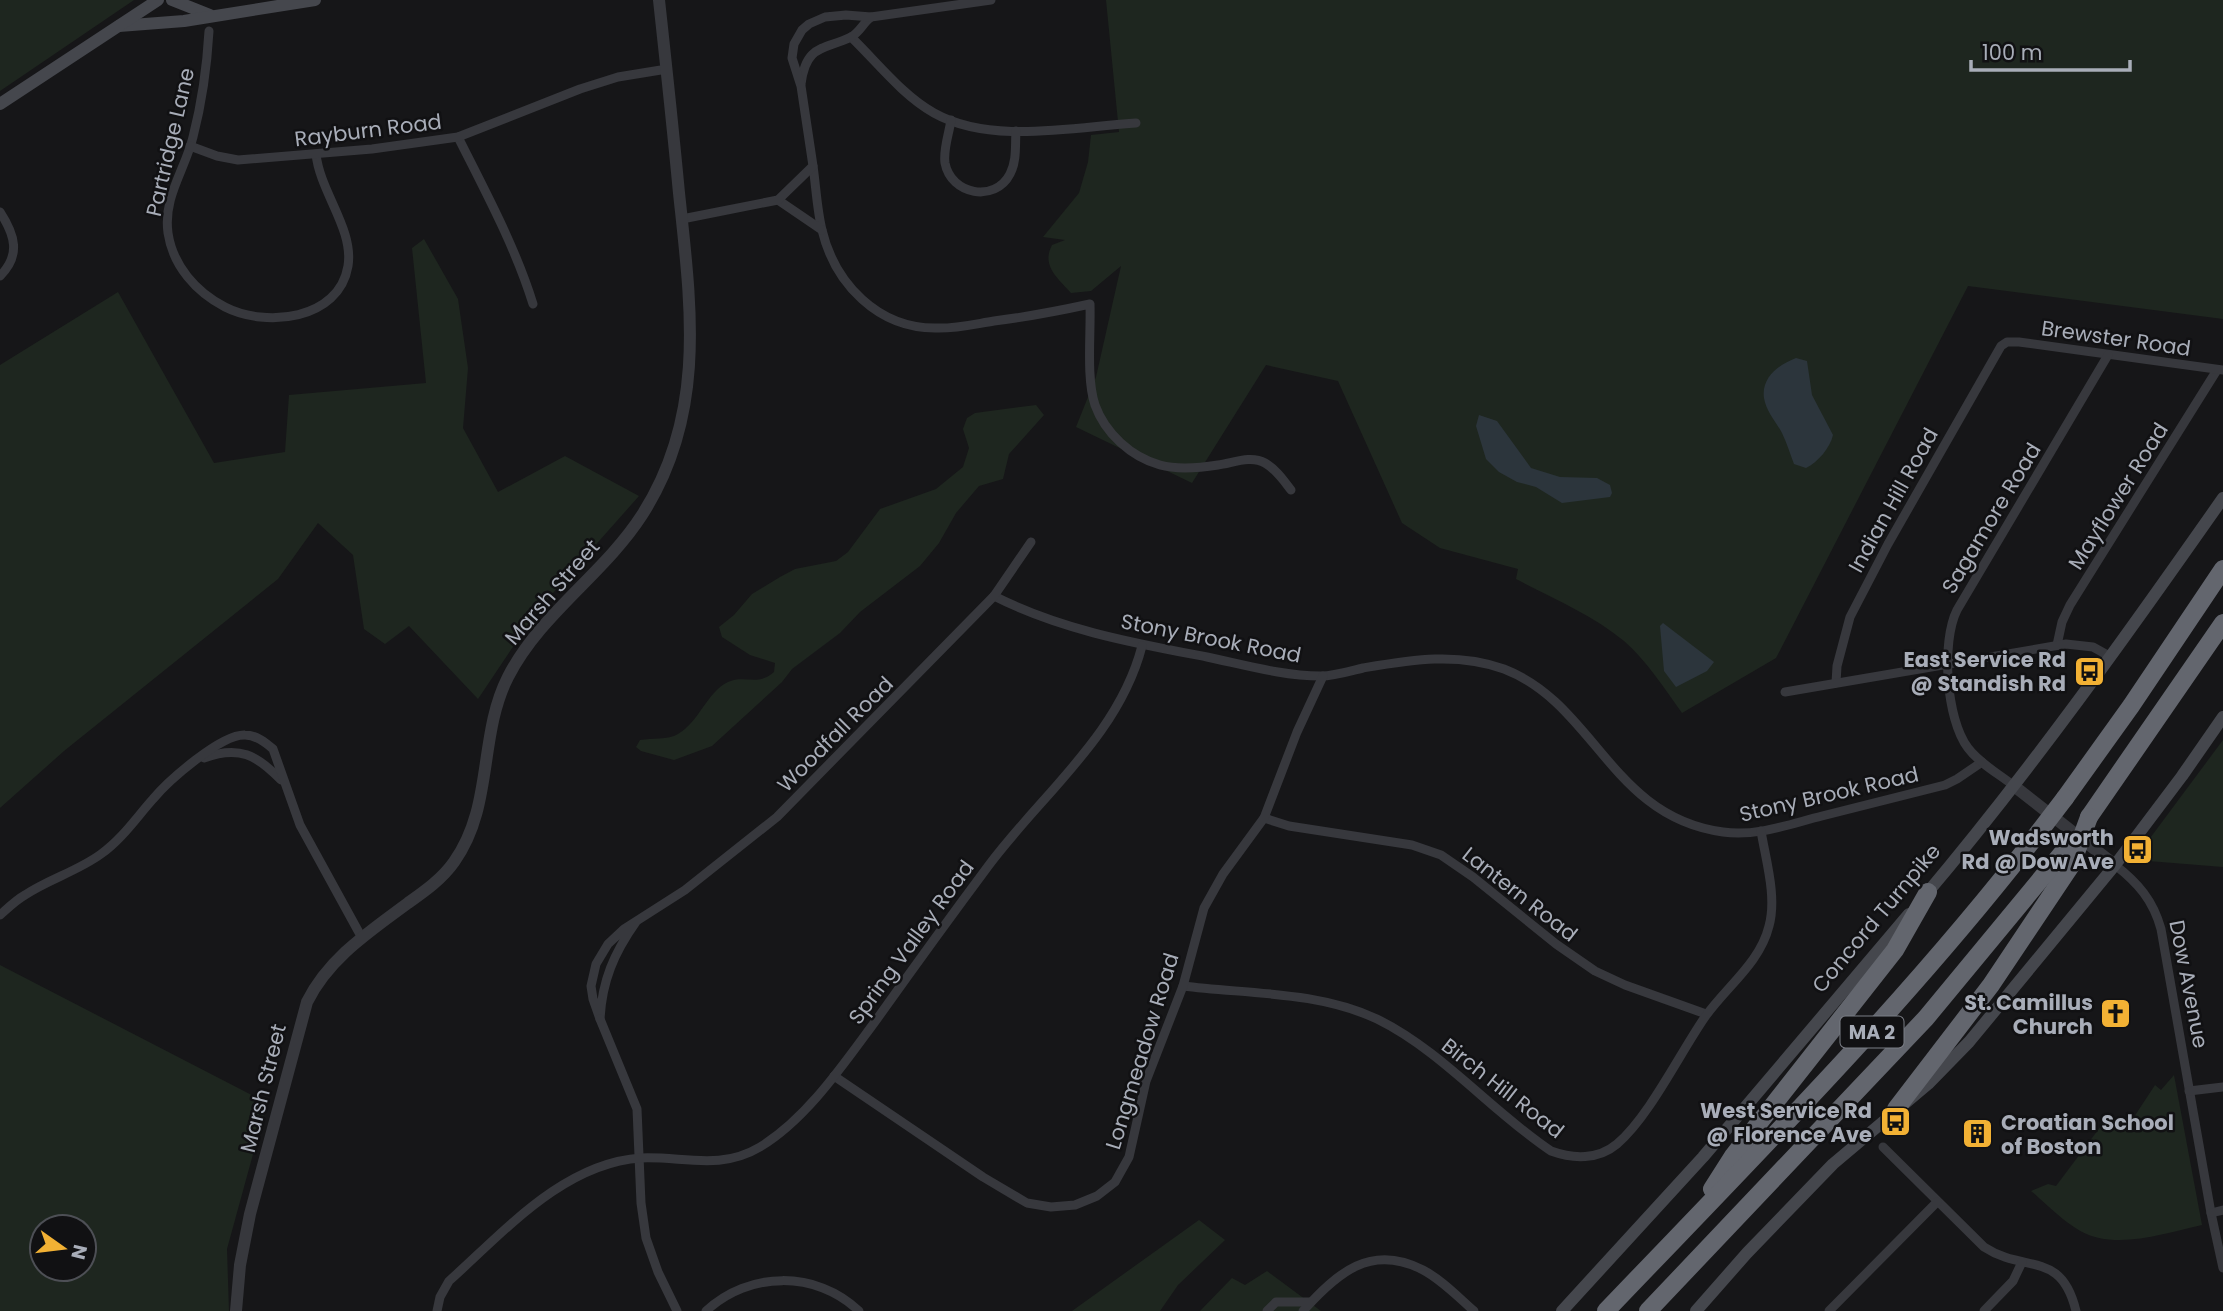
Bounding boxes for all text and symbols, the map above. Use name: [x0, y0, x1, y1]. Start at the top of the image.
scale bar: [1971, 28, 2130, 72]
text: 100 m: [1982, 38, 2042, 67]
street label: Partridge Lane: [139, 65, 201, 219]
street label: Rayburn Road: [293, 107, 443, 153]
street label: Brewster Road: [2039, 313, 2193, 363]
street label: Mayflower Road: [2061, 417, 2175, 575]
street label: Indian Hill Road: [1841, 422, 1945, 578]
street label: Sagamore Road: [1935, 437, 2047, 599]
street label: Marsh Street: [498, 533, 606, 651]
street label: Stony Brook Road: [1118, 606, 1304, 670]
place label: East Service Rd @ Standish Rd: [1903, 645, 2066, 698]
bus stop icon: East Service Rd @ Standish Rd: [2072, 654, 2106, 688]
street label: Woodfall Road: [771, 670, 899, 798]
street label: Stony Brook Road: [1737, 759, 1921, 829]
place label: Wadsworth Rd @ Dow Ave: [1962, 823, 2114, 876]
bus stop icon: Wadsworth Rd @ Dow Ave: [2120, 832, 2154, 866]
street label: Concord Turnpike: [1805, 837, 1947, 999]
street label: Lantern Road: [1456, 840, 1584, 948]
street label: Spring Valley Road: [842, 854, 980, 1030]
street label: Dow Avenue: [2162, 917, 2216, 1051]
street label: Longmeadow Road: [1098, 949, 1186, 1153]
place label: St. Camillus Church: [1964, 988, 2093, 1041]
church icon: St. Camillus Church: [2099, 997, 2133, 1031]
road number: MA 2: [1840, 1016, 1904, 1048]
street label: Marsh Street: [233, 1021, 293, 1155]
street label: Birch Hill Road: [1436, 1031, 1570, 1145]
place label: West Service Rd @ Florence Ave: [1700, 1096, 1872, 1149]
bus stop icon: West Service Rd @ Florence Ave: [1878, 1105, 1912, 1139]
place label: Croatian School of Boston: [2001, 1108, 2174, 1161]
building icon: Croatian School of Boston: [1961, 1117, 1995, 1151]
north arrow: [28, 1213, 98, 1283]
text: N: [64, 1242, 94, 1262]

